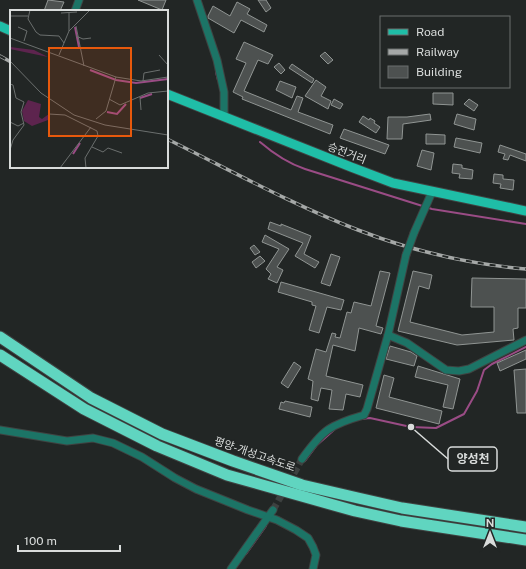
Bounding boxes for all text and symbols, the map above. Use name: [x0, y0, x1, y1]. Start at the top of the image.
inset map: [10, 10, 168, 168]
legend: [380, 16, 510, 88]
text: Road: [416, 25, 444, 39]
text: Railway: [416, 45, 460, 59]
text: Building: [416, 65, 462, 79]
street label: 승전거리: [326, 140, 368, 166]
street label: 평양-개성고속도로: [213, 434, 297, 474]
callout: 양성천: [448, 447, 497, 471]
text: 양성천: [456, 452, 490, 466]
north arrow: [470, 513, 510, 553]
text: N: [486, 517, 494, 529]
scale bar: [18, 527, 120, 553]
text: 100 m: [24, 534, 57, 548]

